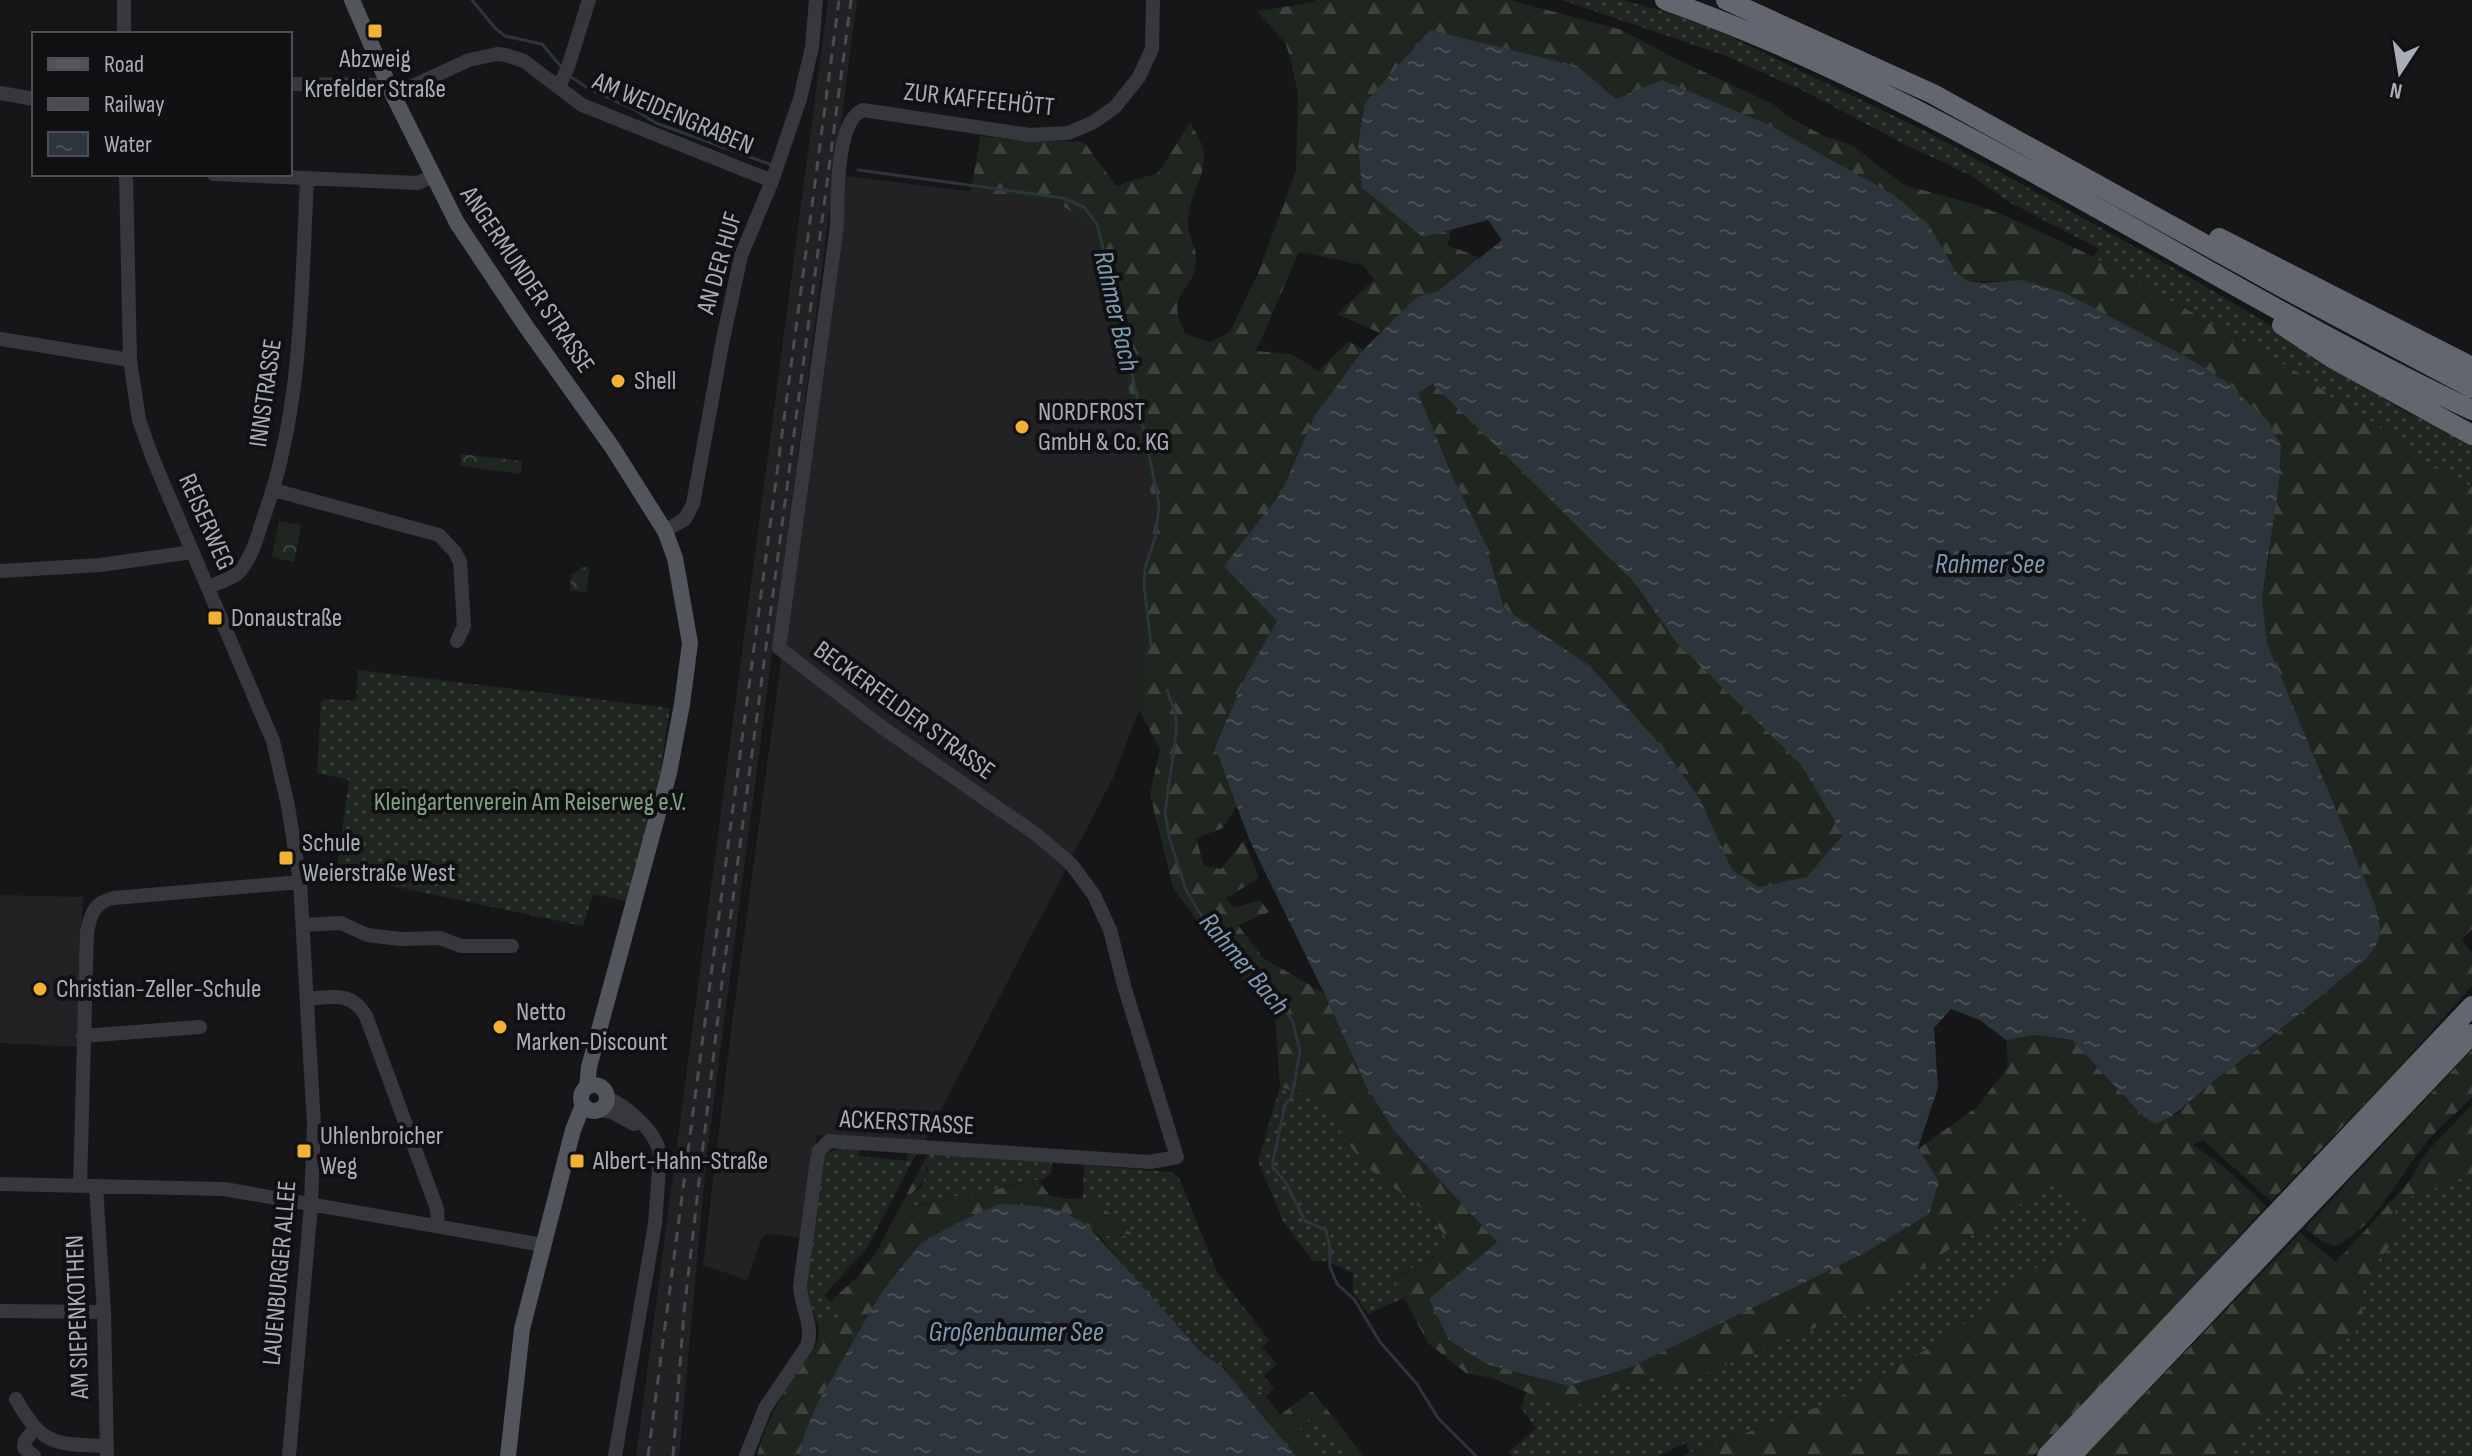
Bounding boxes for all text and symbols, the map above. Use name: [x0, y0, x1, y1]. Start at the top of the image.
marker: Abzweig Krefelder Straße: [366, 22, 384, 40]
legend: [32, 32, 292, 176]
north arrow: [2360, 32, 2440, 112]
place label: Abzweig Krefelder Straße: [304, 44, 446, 105]
text: Road: [104, 50, 144, 79]
street label: AM WEIDENGRABEN: [587, 66, 758, 162]
text: N: [2388, 76, 2405, 105]
street label: ZUR KAFFEEHÖTT: [902, 77, 1056, 123]
text: Railway: [104, 90, 164, 119]
text: Water: [104, 130, 152, 159]
street label: ANGERMUNDER STRASSE: [453, 180, 601, 379]
street label: AN DER HUF: [690, 209, 749, 318]
water label: Rahmer Bach: [1086, 248, 1146, 375]
street label: INNSTRASSE: [243, 337, 289, 449]
place label: Shell: [634, 366, 676, 397]
marker: Shell: [609, 372, 627, 390]
place label: NORDFROST GmbH & Co. KG: [1038, 397, 1170, 458]
marker: NORDFROST GmbH & Co. KG: [1013, 418, 1031, 436]
street label: REISERWEG: [171, 469, 241, 575]
water label: Rahmer See: [1935, 548, 2045, 581]
place label: Donaustraße: [231, 603, 342, 634]
marker: Donaustraße: [206, 609, 224, 627]
street label: BECKERFELDER STRASSE: [807, 635, 1001, 787]
park label: Kleingartenverein Am Reiserweg e.V.: [374, 787, 686, 818]
place label: Schule Weierstraße West: [302, 828, 455, 889]
marker: Schule Weierstraße West: [277, 849, 295, 867]
water label: Rahmer Bach: [1192, 906, 1296, 1022]
place label: Christian-Zeller-Schule: [56, 974, 261, 1005]
marker: Christian-Zeller-Schule: [31, 980, 49, 998]
place label: Netto Marken-Discount: [516, 997, 668, 1058]
marker: Netto Marken-Discount: [491, 1018, 509, 1036]
street label: ACKERSTRASSE: [838, 1104, 975, 1142]
place label: Uhlenbroicher Weg: [320, 1121, 444, 1182]
marker: Uhlenbroicher Weg: [295, 1142, 313, 1160]
place label: Albert-Hahn-Straße: [592, 1146, 768, 1177]
marker: Albert-Hahn-Straße: [568, 1152, 586, 1170]
street label: LAUENBURGER ALLEE: [256, 1179, 304, 1367]
street label: AM SIEPENKOTHEN: [60, 1234, 96, 1401]
water label: Großenbaumer See: [928, 1316, 1104, 1349]

